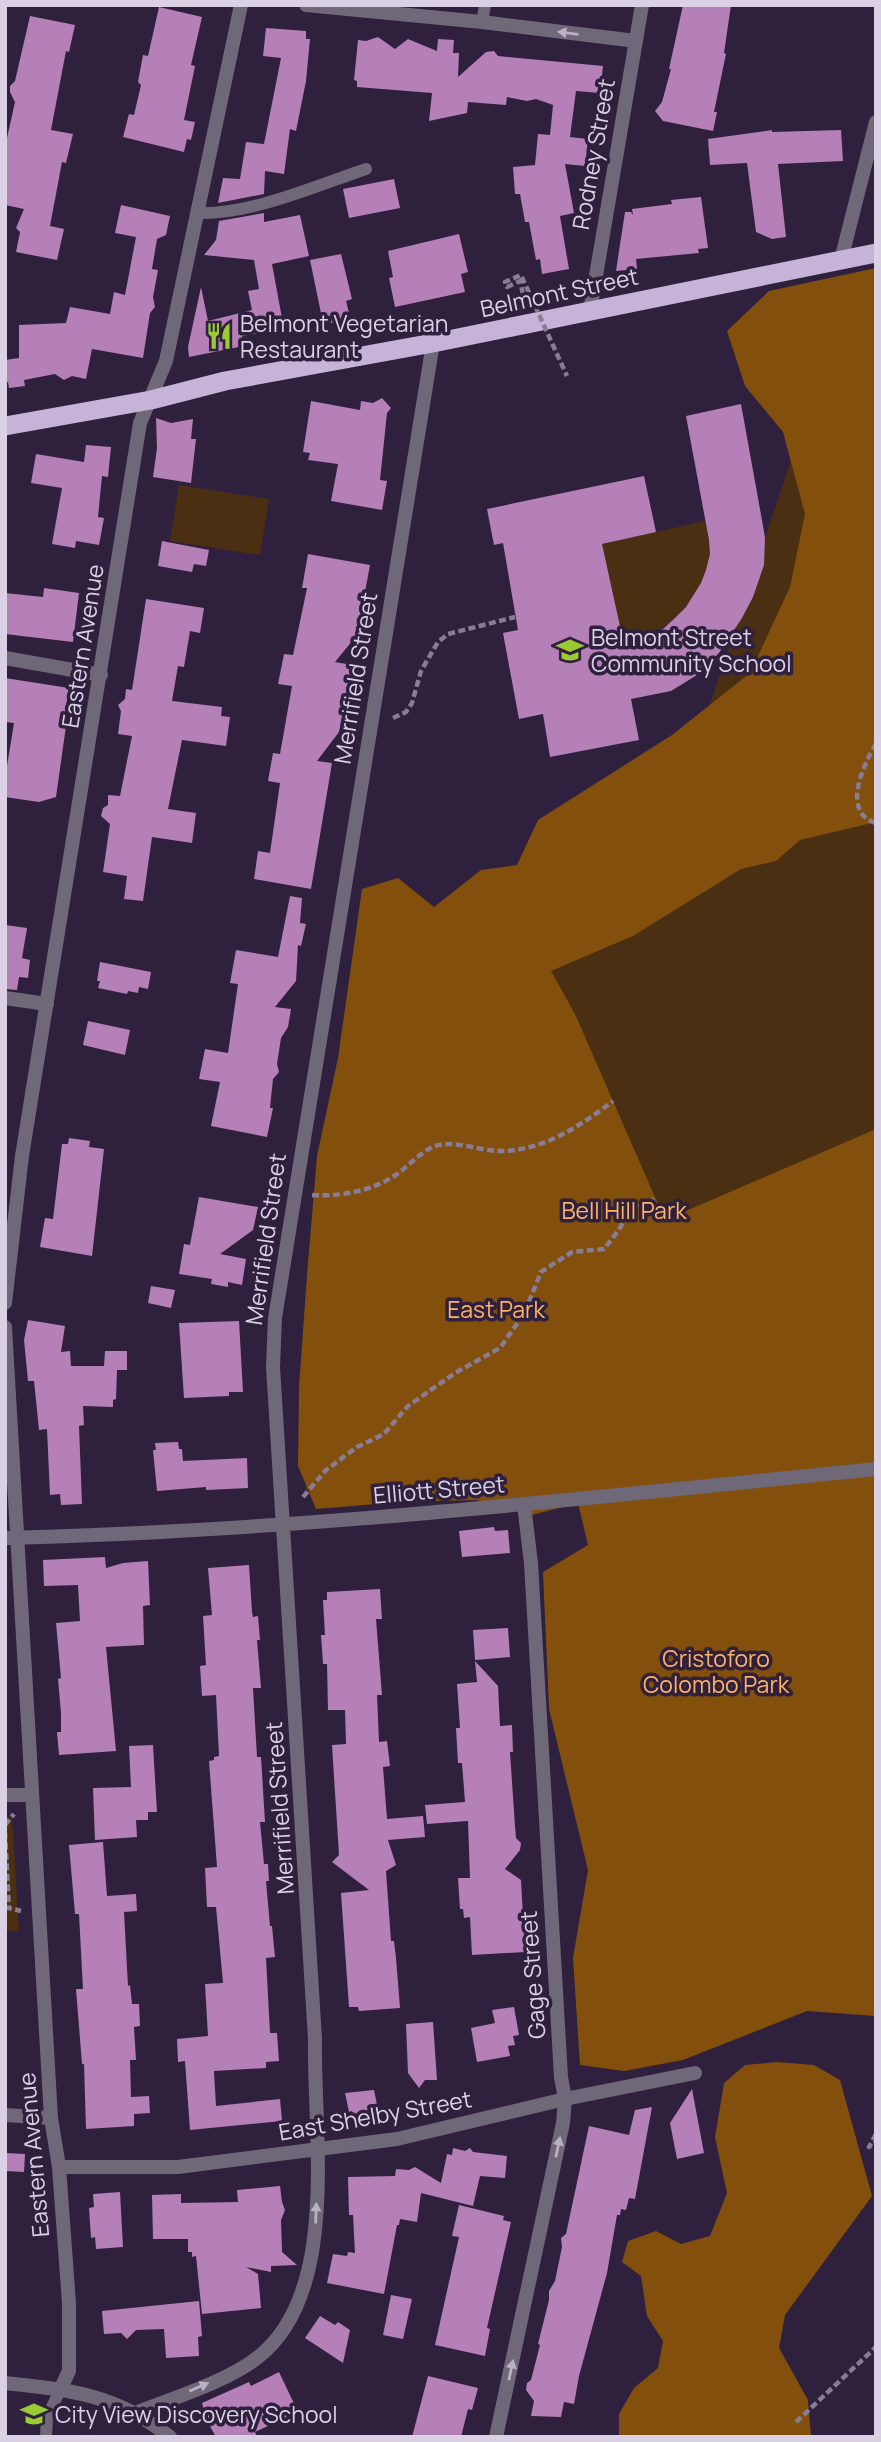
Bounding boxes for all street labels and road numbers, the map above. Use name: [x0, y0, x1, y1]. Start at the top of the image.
street label: Rodney Street: [564, 76, 622, 232]
street label: Belmont Street: [477, 260, 641, 324]
street label: Eastern Avenue: [53, 562, 111, 730]
street label: Merrifield Street: [326, 590, 384, 766]
street label: Merrifield Street: [237, 1151, 293, 1327]
street label: Elliott Street: [372, 1467, 506, 1511]
street label: Merrifield Street: [257, 1720, 301, 1896]
street label: Gage Street: [512, 1910, 552, 2040]
street label: Eastern Avenue: [10, 2071, 56, 2239]
street label: East Shelby Street: [276, 2082, 474, 2148]

